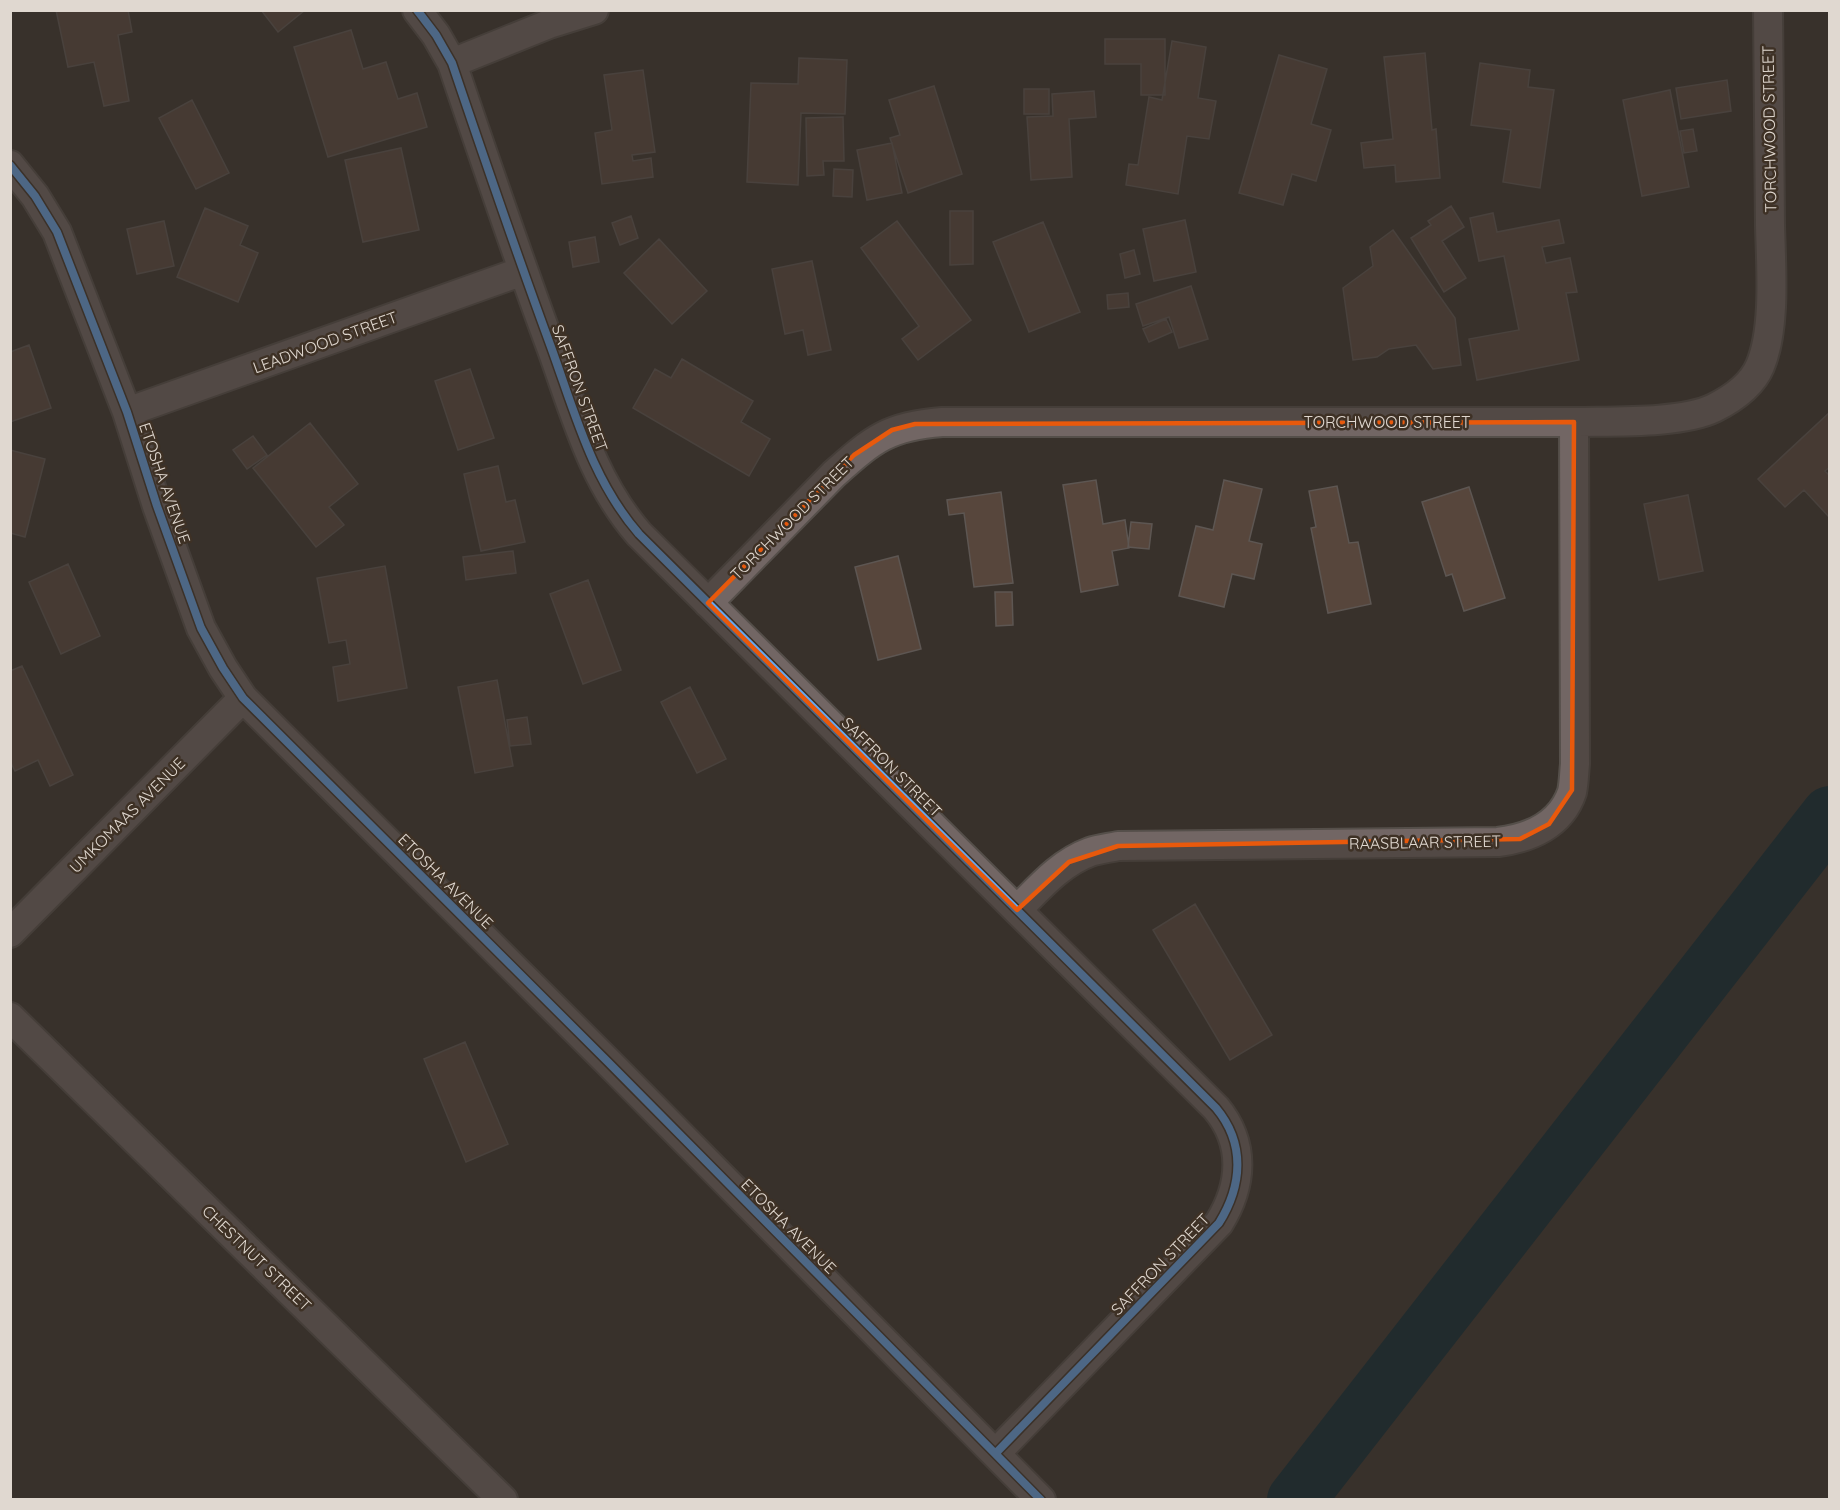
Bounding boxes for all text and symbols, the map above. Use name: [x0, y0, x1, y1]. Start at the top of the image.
street label: TORCHWOOD STREET: [1758, 45, 1780, 213]
street label: LEADWOOD STREET: [250, 306, 400, 377]
street label: SAFFRON STREET: [548, 322, 612, 454]
street label: TORCHWOOD STREET: [1303, 412, 1471, 432]
street label: ETOSHA AVENUE: [135, 420, 195, 546]
street label: TORCHWOOD STREET: [726, 452, 858, 584]
street label: SAFFRON STREET: [838, 713, 947, 822]
street label: UMKOMAAS AVENUE: [65, 753, 189, 877]
street label: ETOSHA AVENUE: [394, 829, 498, 933]
street label: RAASBLAAR STREET: [1349, 831, 1502, 853]
street label: ETOSHA AVENUE: [737, 1174, 841, 1278]
street label: CHESTNUT STREET: [198, 1201, 316, 1315]
street label: SAFFRON STREET: [1106, 1209, 1214, 1319]

